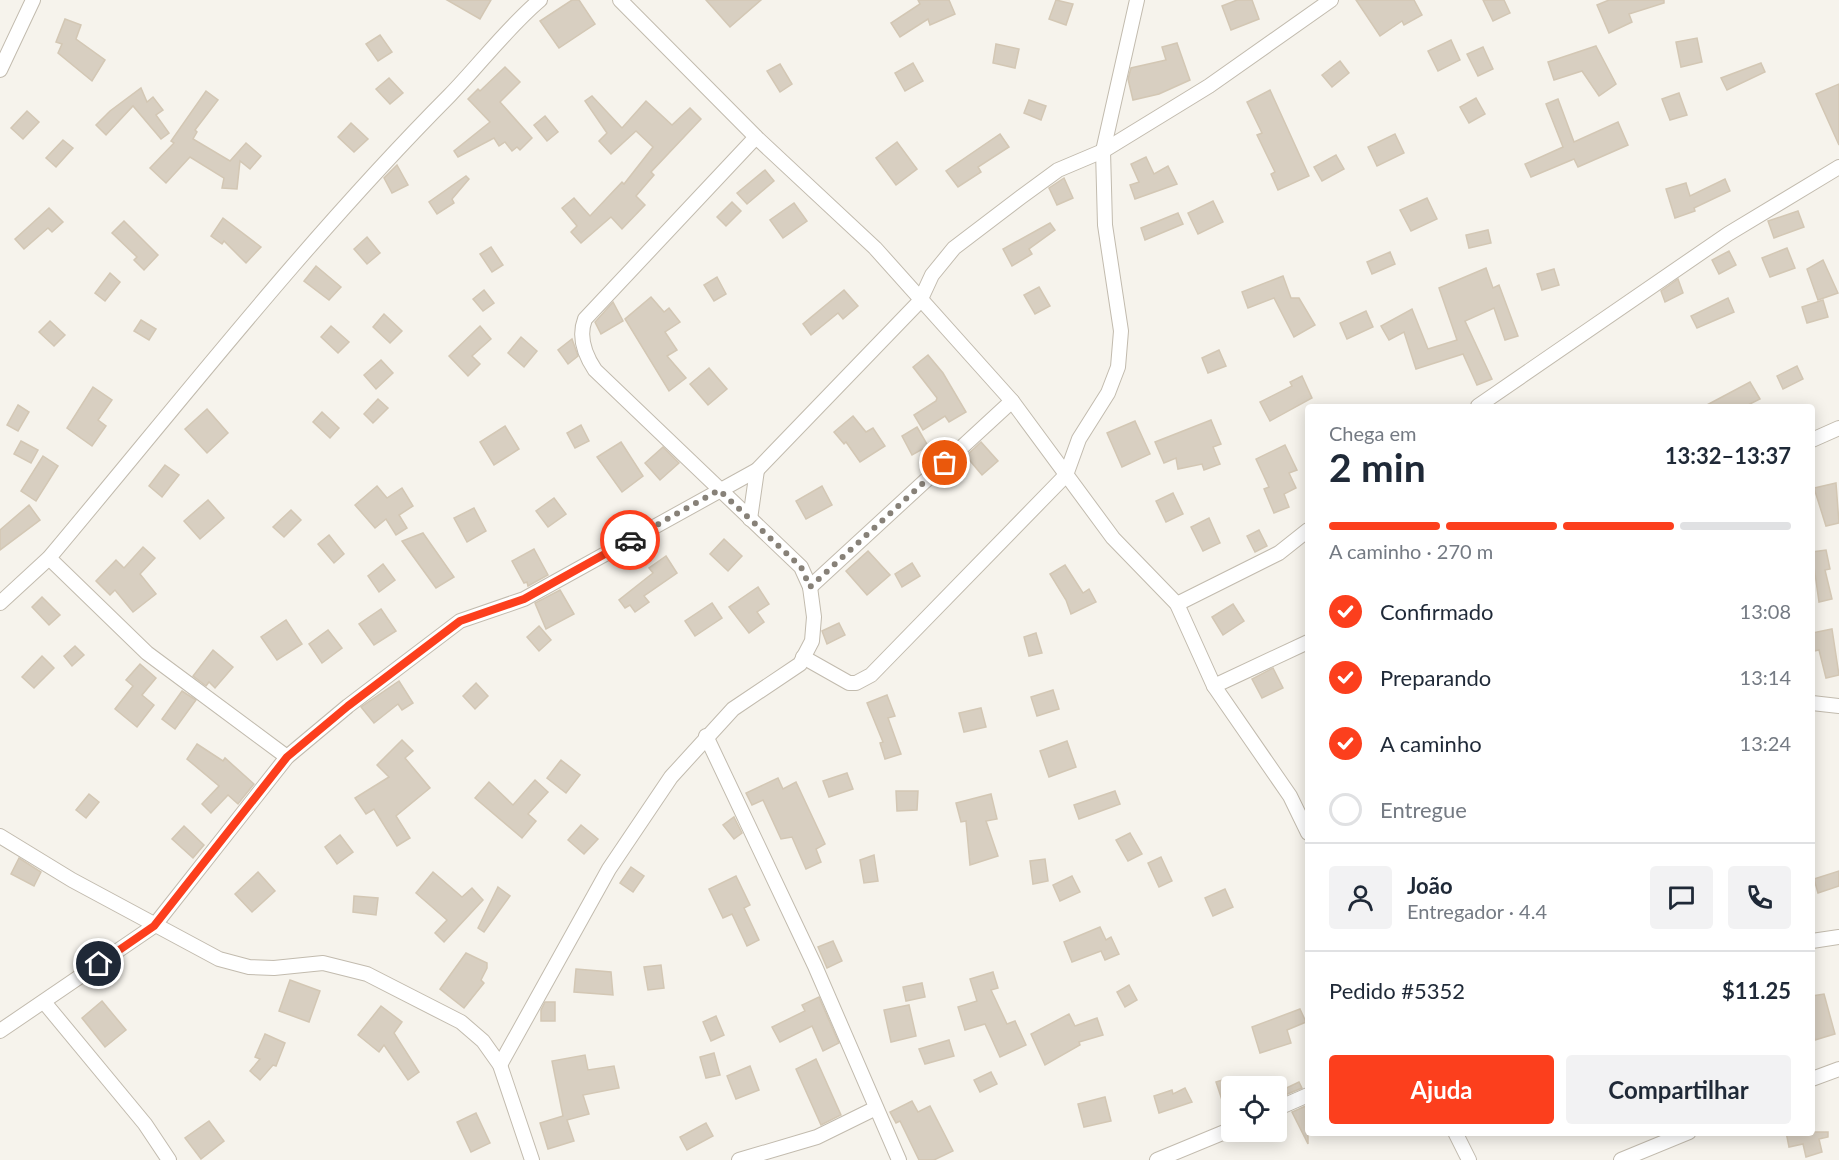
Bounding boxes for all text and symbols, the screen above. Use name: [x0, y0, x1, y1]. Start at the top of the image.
text: Chega em: [1329, 421, 1417, 445]
pin: [919, 437, 970, 488]
text: 13:32–13:37: [1665, 442, 1791, 469]
text: 2 min: [1329, 444, 1426, 490]
icon: bag: [928, 446, 961, 479]
courier: [600, 510, 660, 570]
icon: car: [614, 524, 647, 557]
text: A caminho · 270 m: [1329, 539, 1493, 563]
icon: check: [1329, 595, 1362, 628]
text: Confirmado: [1380, 598, 1493, 625]
text: 13:08: [1740, 599, 1791, 623]
icon: check: [1329, 661, 1362, 694]
text: Preparando: [1380, 664, 1491, 691]
text: 13:14: [1740, 665, 1791, 689]
icon: check: [1329, 727, 1362, 760]
text: A caminho: [1380, 730, 1482, 757]
text: 13:24: [1740, 731, 1791, 755]
text: Entregue: [1380, 796, 1467, 823]
button: person: [1329, 866, 1392, 929]
button: chat: [1650, 866, 1713, 929]
button: phone: [1728, 866, 1791, 929]
text: João: [1407, 872, 1453, 899]
text: Entregador · 4.4: [1407, 899, 1547, 923]
pin: [73, 938, 124, 989]
icon: home: [82, 947, 115, 980]
text: Pedido #5352: [1329, 977, 1465, 1004]
text: $11.25: [1722, 977, 1791, 1004]
button: Ajuda: [1329, 1055, 1554, 1124]
button: Compartilhar: [1566, 1055, 1791, 1124]
map controls: [1221, 1076, 1287, 1142]
button: locate: [1221, 1076, 1287, 1142]

